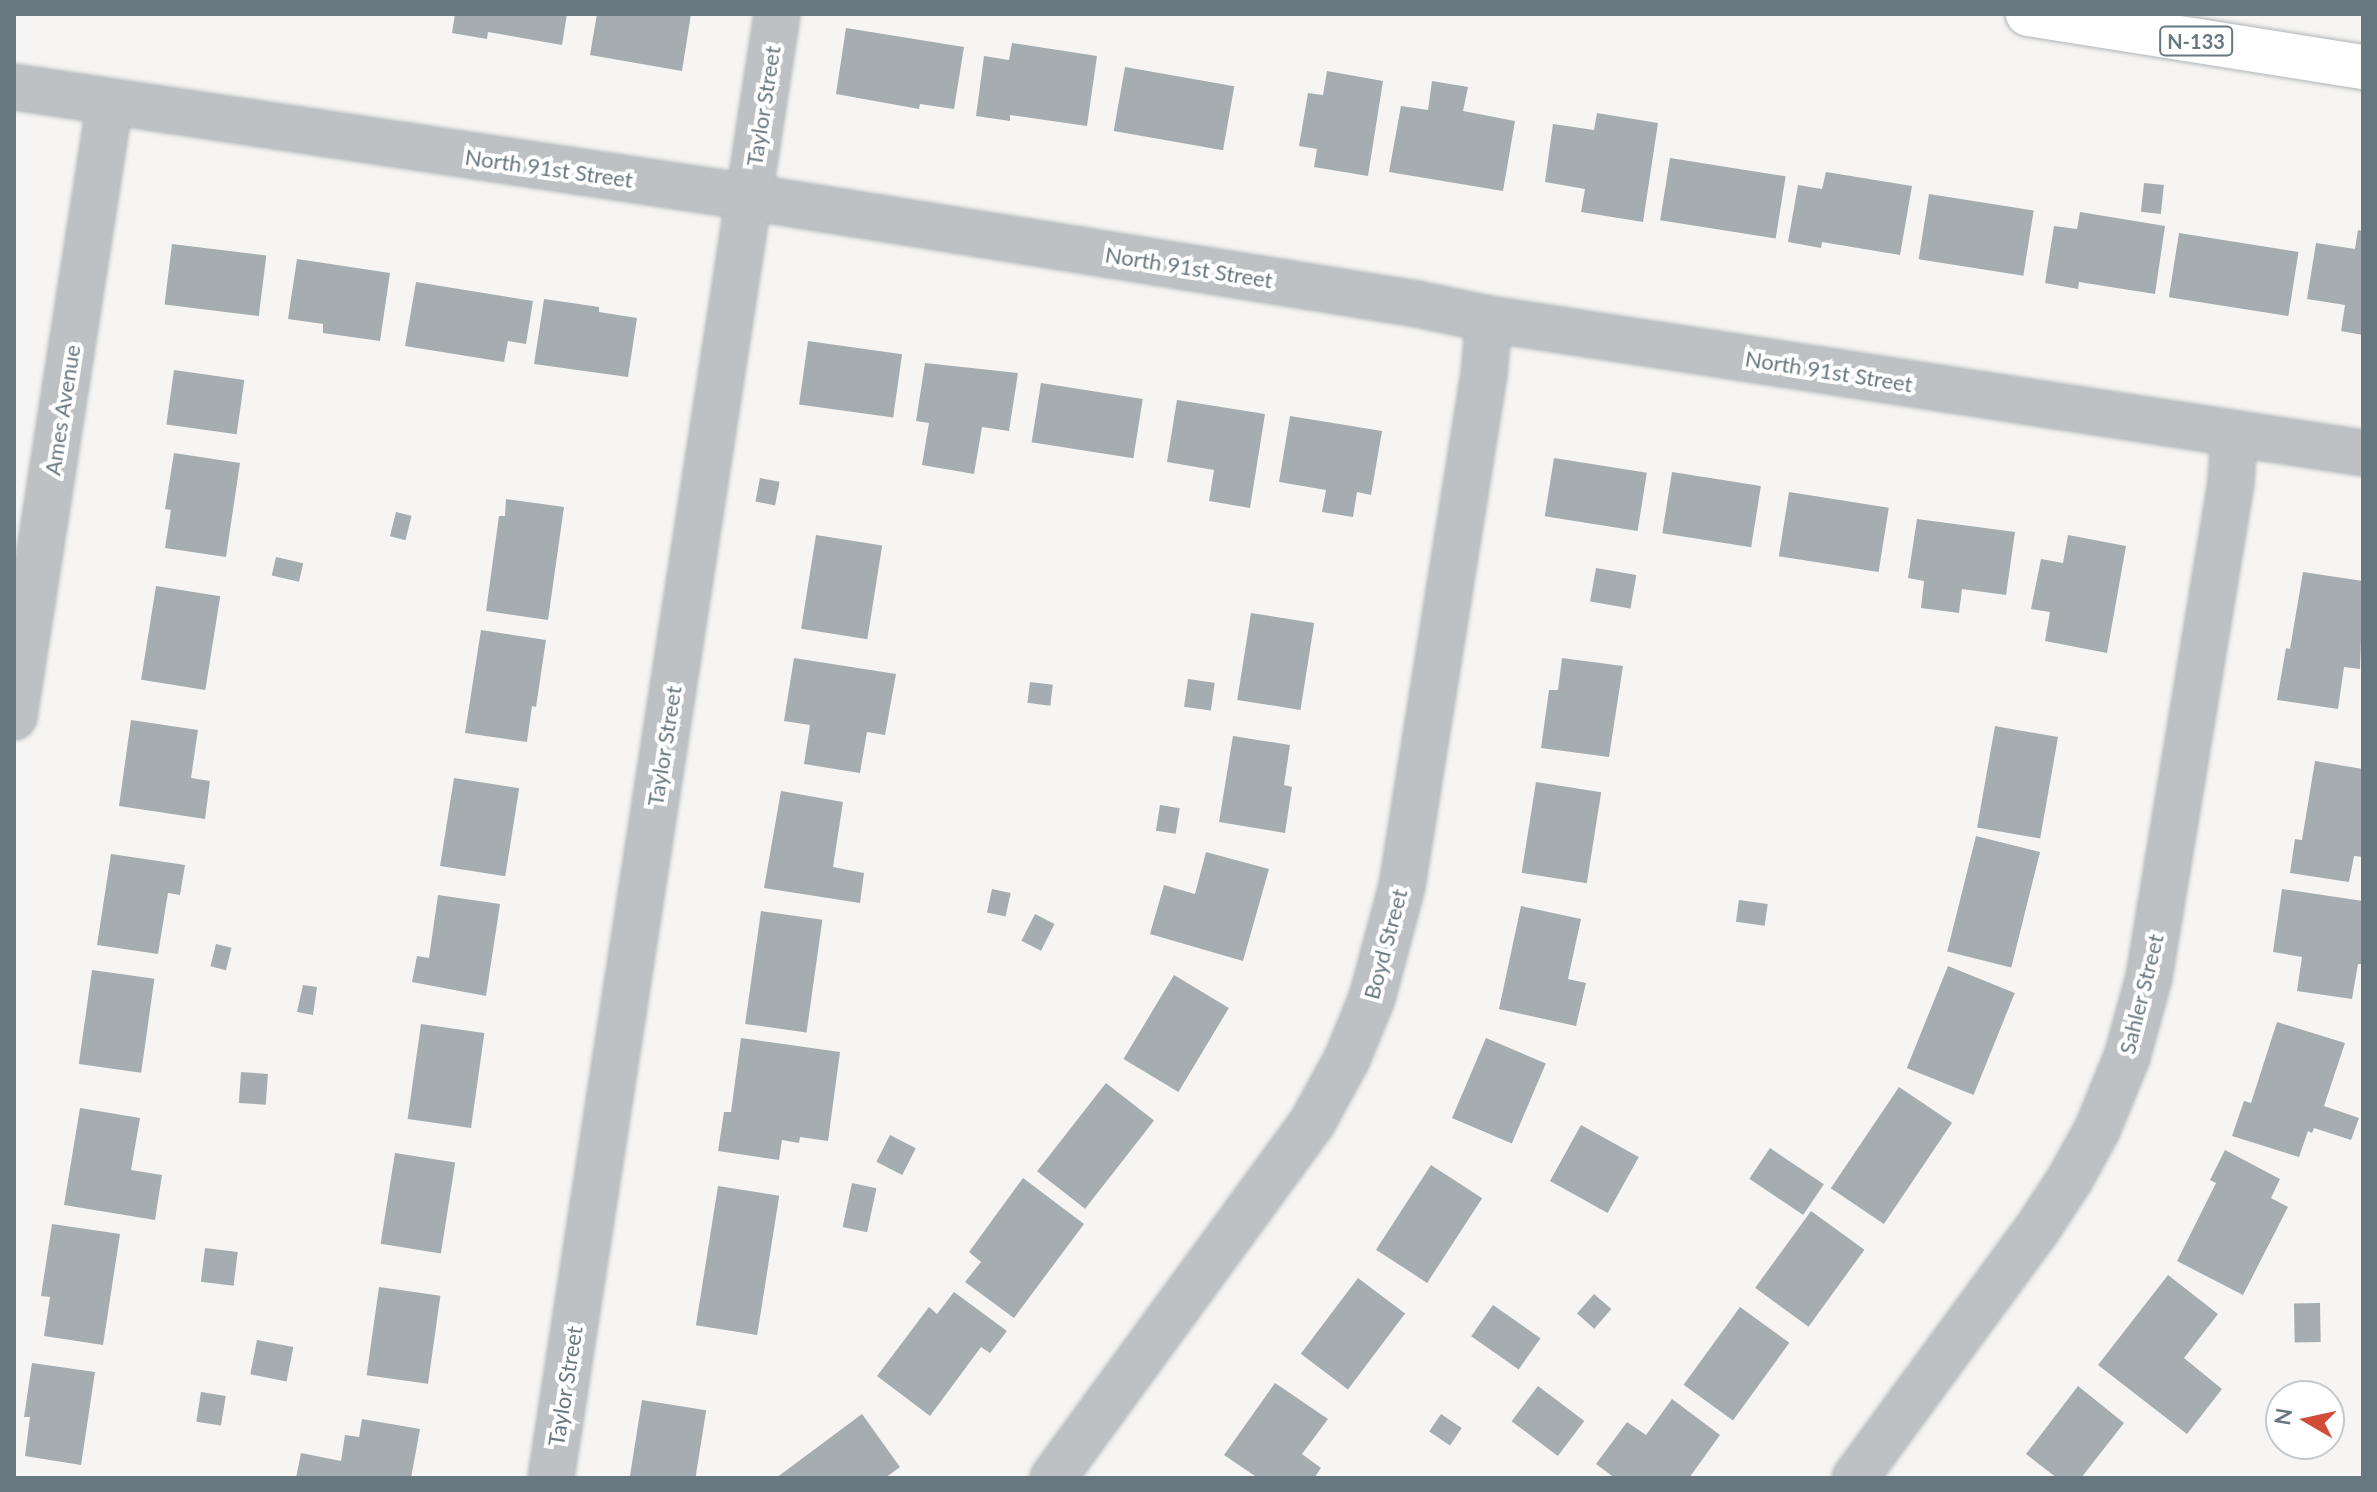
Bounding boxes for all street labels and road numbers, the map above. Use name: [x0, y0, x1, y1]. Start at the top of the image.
road number: N-133: [2158, 25, 2234, 57]
street label: Taylor Street: [740, 44, 786, 168]
street label: North 91st Street: [463, 143, 635, 193]
street label: North 91st Street: [1103, 241, 1275, 293]
street label: Ames Avenue: [39, 342, 85, 478]
street label: North 91st Street: [1743, 345, 1915, 397]
street label: Taylor Street: [641, 684, 687, 808]
street label: Boyd Street: [1358, 886, 1412, 1002]
street label: Sahler Street: [2113, 931, 2169, 1057]
street label: Taylor Street: [542, 1324, 588, 1448]

